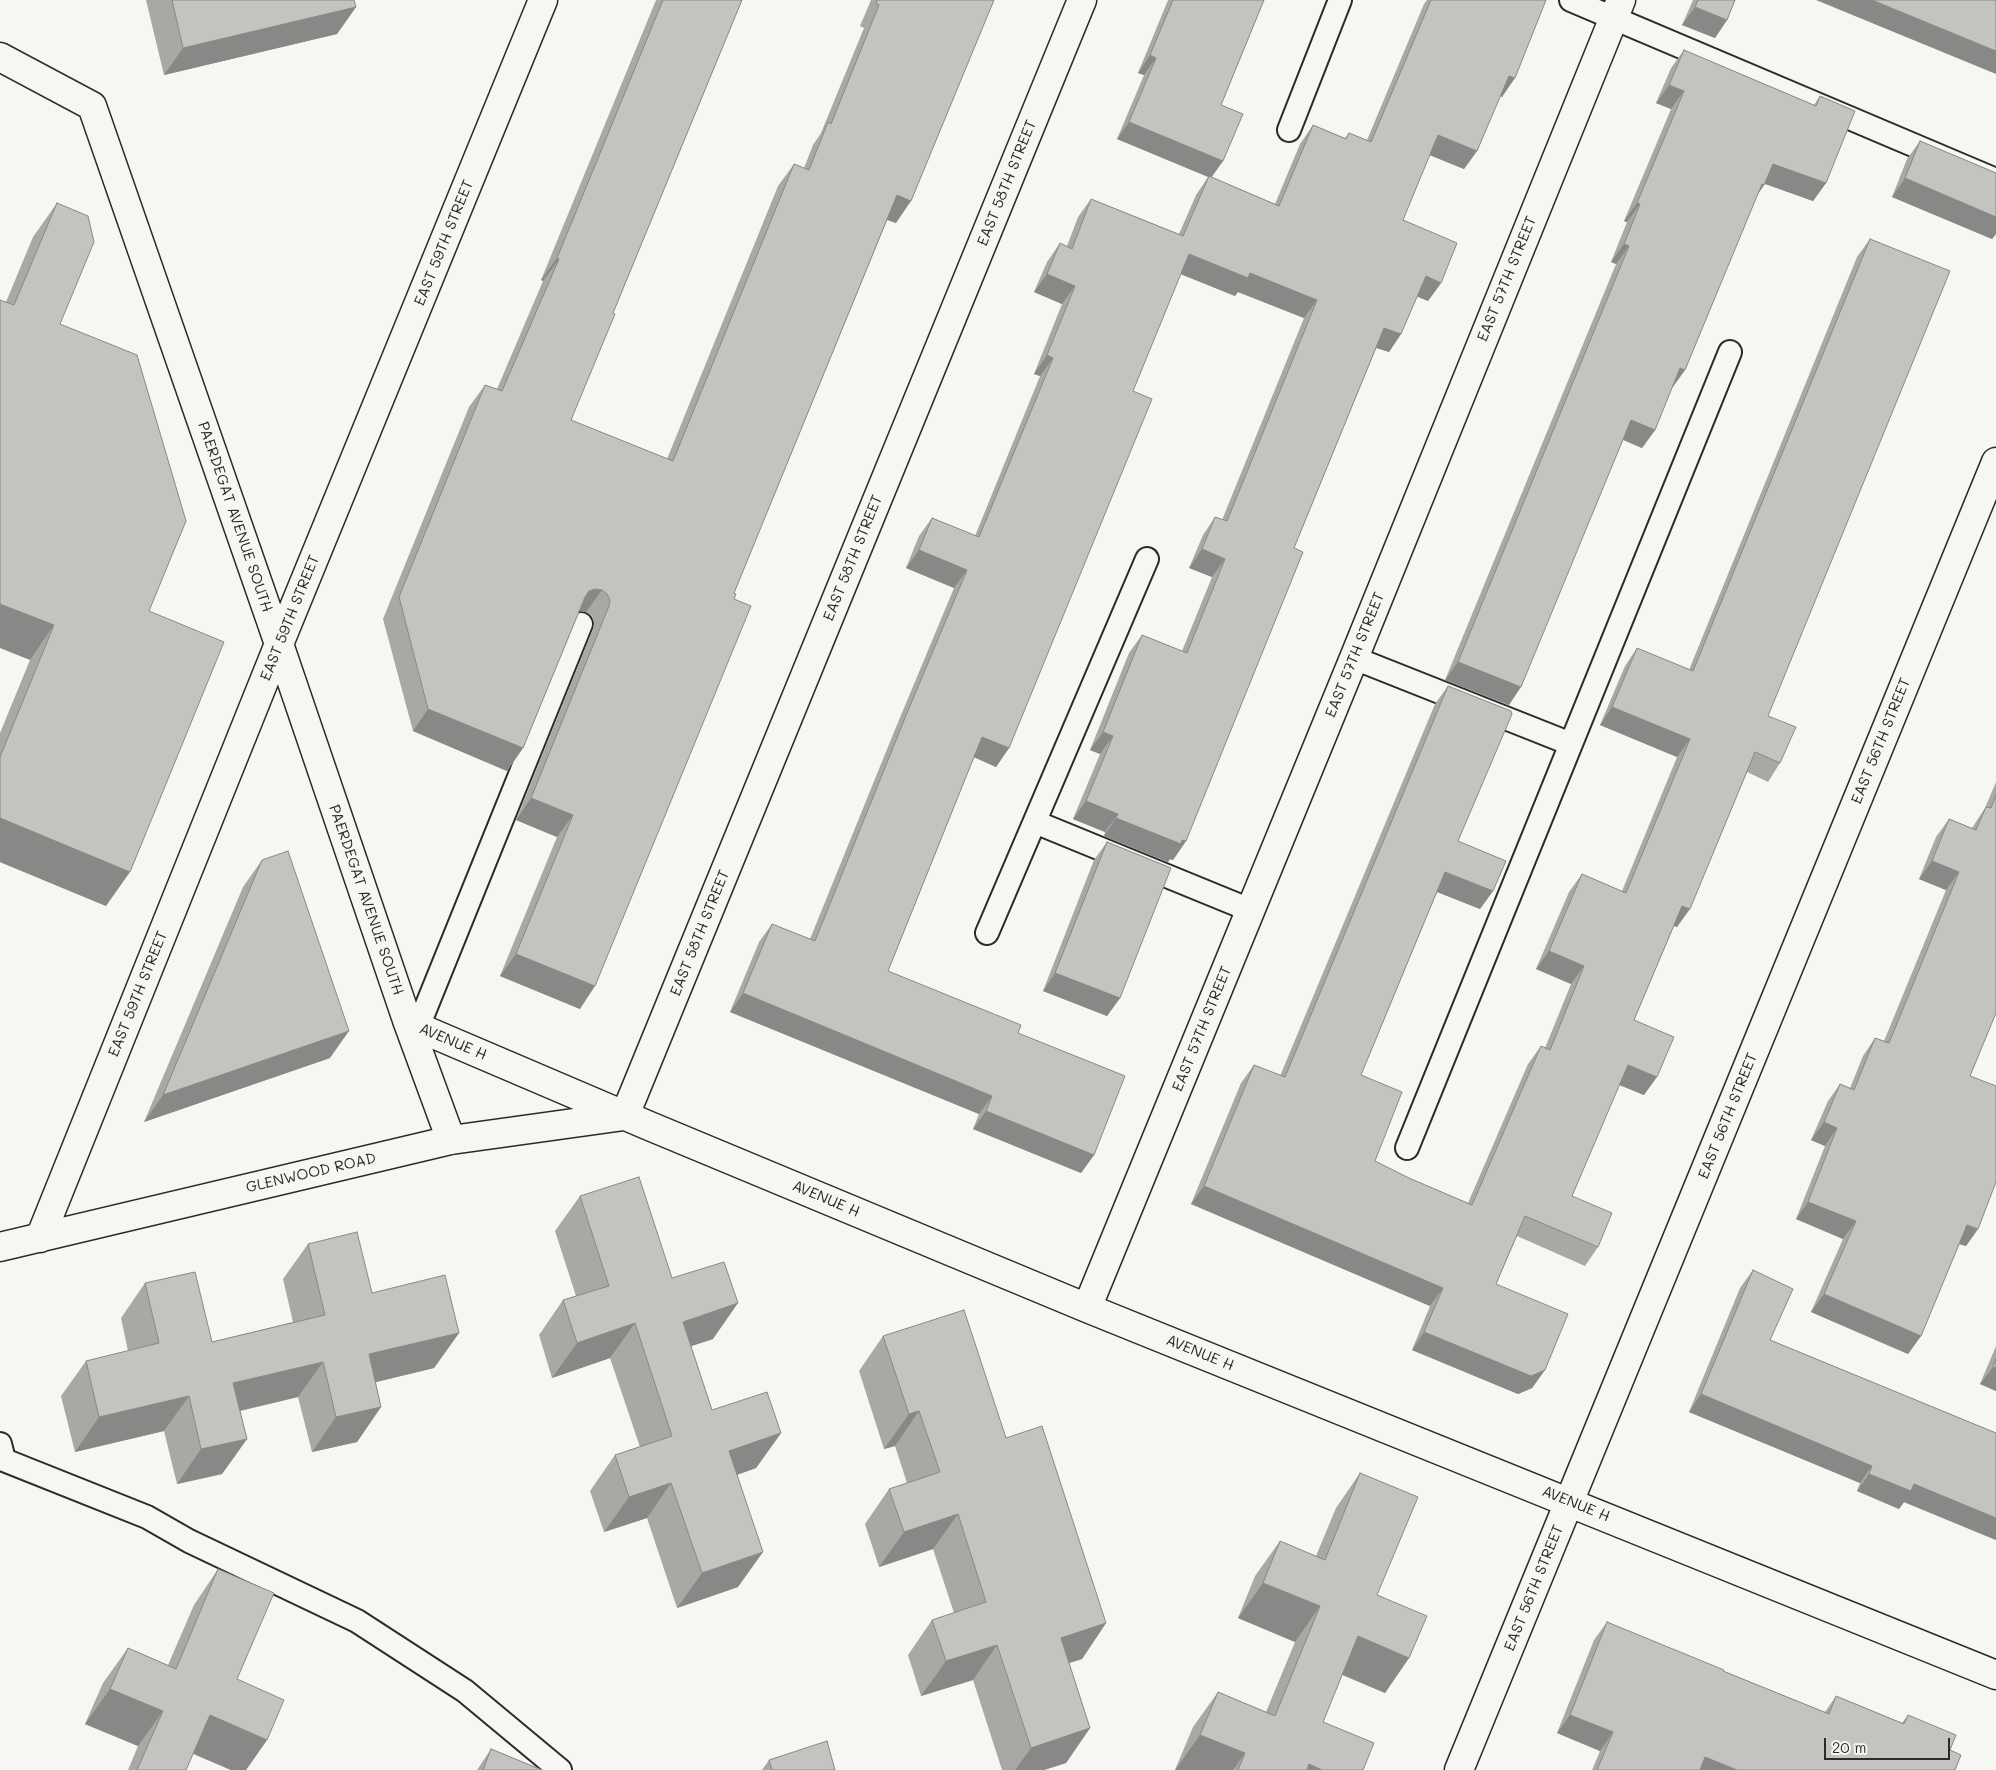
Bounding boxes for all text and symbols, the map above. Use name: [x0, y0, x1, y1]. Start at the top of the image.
street label: EAST 58TH STREET: [974, 117, 1040, 249]
street label: EAST 59TH STREET: [411, 178, 477, 308]
street label: EAST 57TH STREET: [1474, 214, 1540, 344]
street label: PAERDEGAT AVENUE SOUTH: [194, 419, 276, 615]
street label: EAST 58TH STREET: [820, 492, 886, 624]
street label: EAST 59TH STREET: [257, 553, 323, 683]
street label: EAST 57TH STREET: [1322, 590, 1388, 720]
street label: EAST 56TH STREET: [1848, 675, 1914, 807]
street label: PAERDEGAT AVENUE SOUTH: [325, 802, 407, 998]
street label: EAST 58TH STREET: [667, 867, 733, 999]
street label: EAST 59TH STREET: [105, 929, 171, 1059]
street label: EAST 57TH STREET: [1169, 964, 1235, 1094]
street label: AVENUE H: [417, 1020, 489, 1064]
street label: EAST 56TH STREET: [1695, 1050, 1761, 1182]
street label: GLENWOOD ROAD: [244, 1149, 378, 1197]
street label: AVENUE H: [790, 1177, 862, 1221]
street label: AVENUE H: [1163, 1331, 1237, 1375]
street label: AVENUE H: [1539, 1482, 1613, 1526]
street label: EAST 56TH STREET: [1501, 1522, 1567, 1654]
scale bar: [1826, 1728, 1952, 1760]
text: 20 m: [1832, 1737, 1866, 1757]

